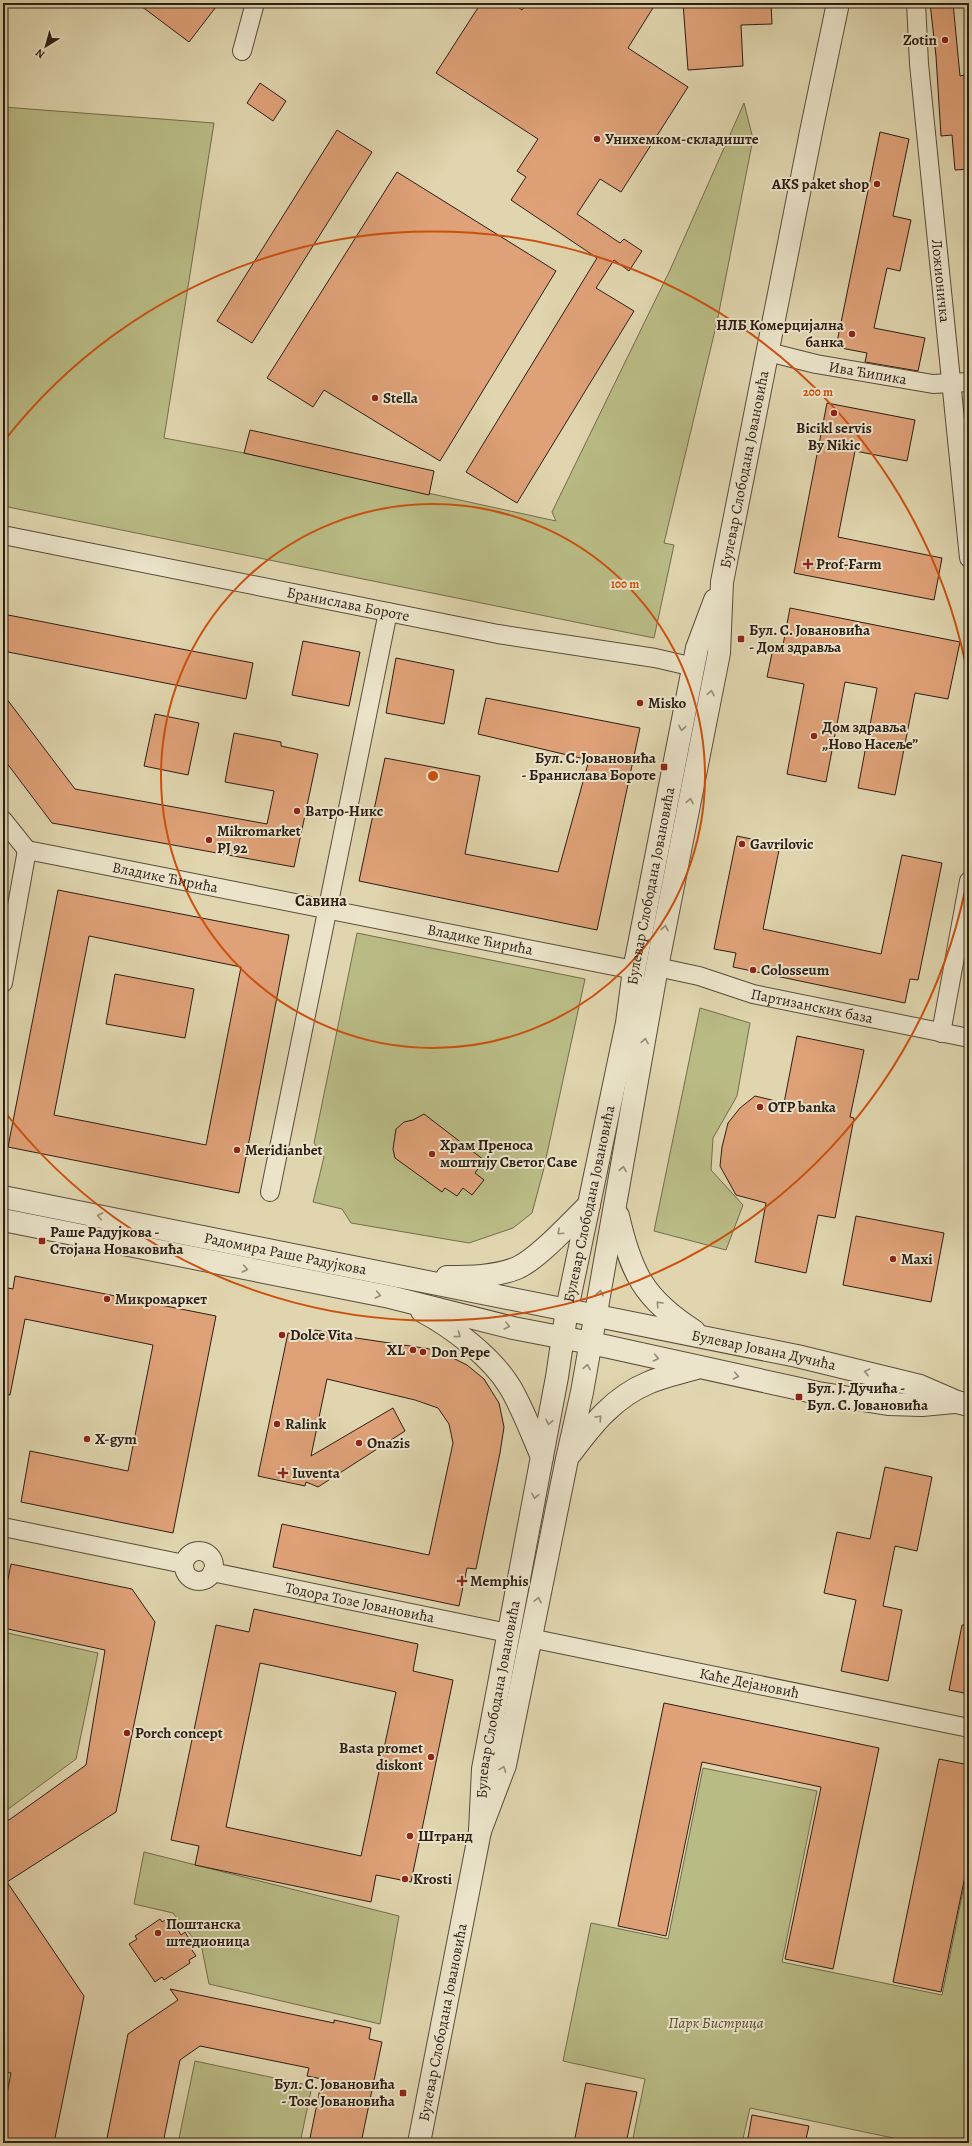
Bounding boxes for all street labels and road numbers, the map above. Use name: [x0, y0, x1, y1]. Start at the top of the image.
street label: Ложионичка: [927, 238, 955, 323]
street label: Ива Ћипика: [827, 356, 908, 389]
street label: Булевар Слободана Јовановића: [715, 369, 774, 570]
street label: Бранислава Бороте: [285, 582, 411, 626]
street label: Булевар Слободана Јовановића: [622, 785, 680, 986]
street label: Владике Ћирића: [111, 857, 220, 898]
street label: Владике Ћирића: [425, 919, 535, 960]
street label: Партизанских база: [749, 984, 875, 1028]
street label: Булевар Слободана Јовановића: [559, 1103, 619, 1304]
street label: Радомира Раше Радујкова: [202, 1227, 369, 1280]
street label: Булевар Јована Дучића: [690, 1325, 838, 1375]
street label: Тодора Тозе Јовановића: [283, 1577, 436, 1628]
street label: Булевар Слободана Јовановића: [472, 1598, 525, 1799]
street label: Каће Дејановић: [698, 1663, 801, 1703]
street label: Булевар Слободана Јовановића: [413, 1922, 472, 2123]

